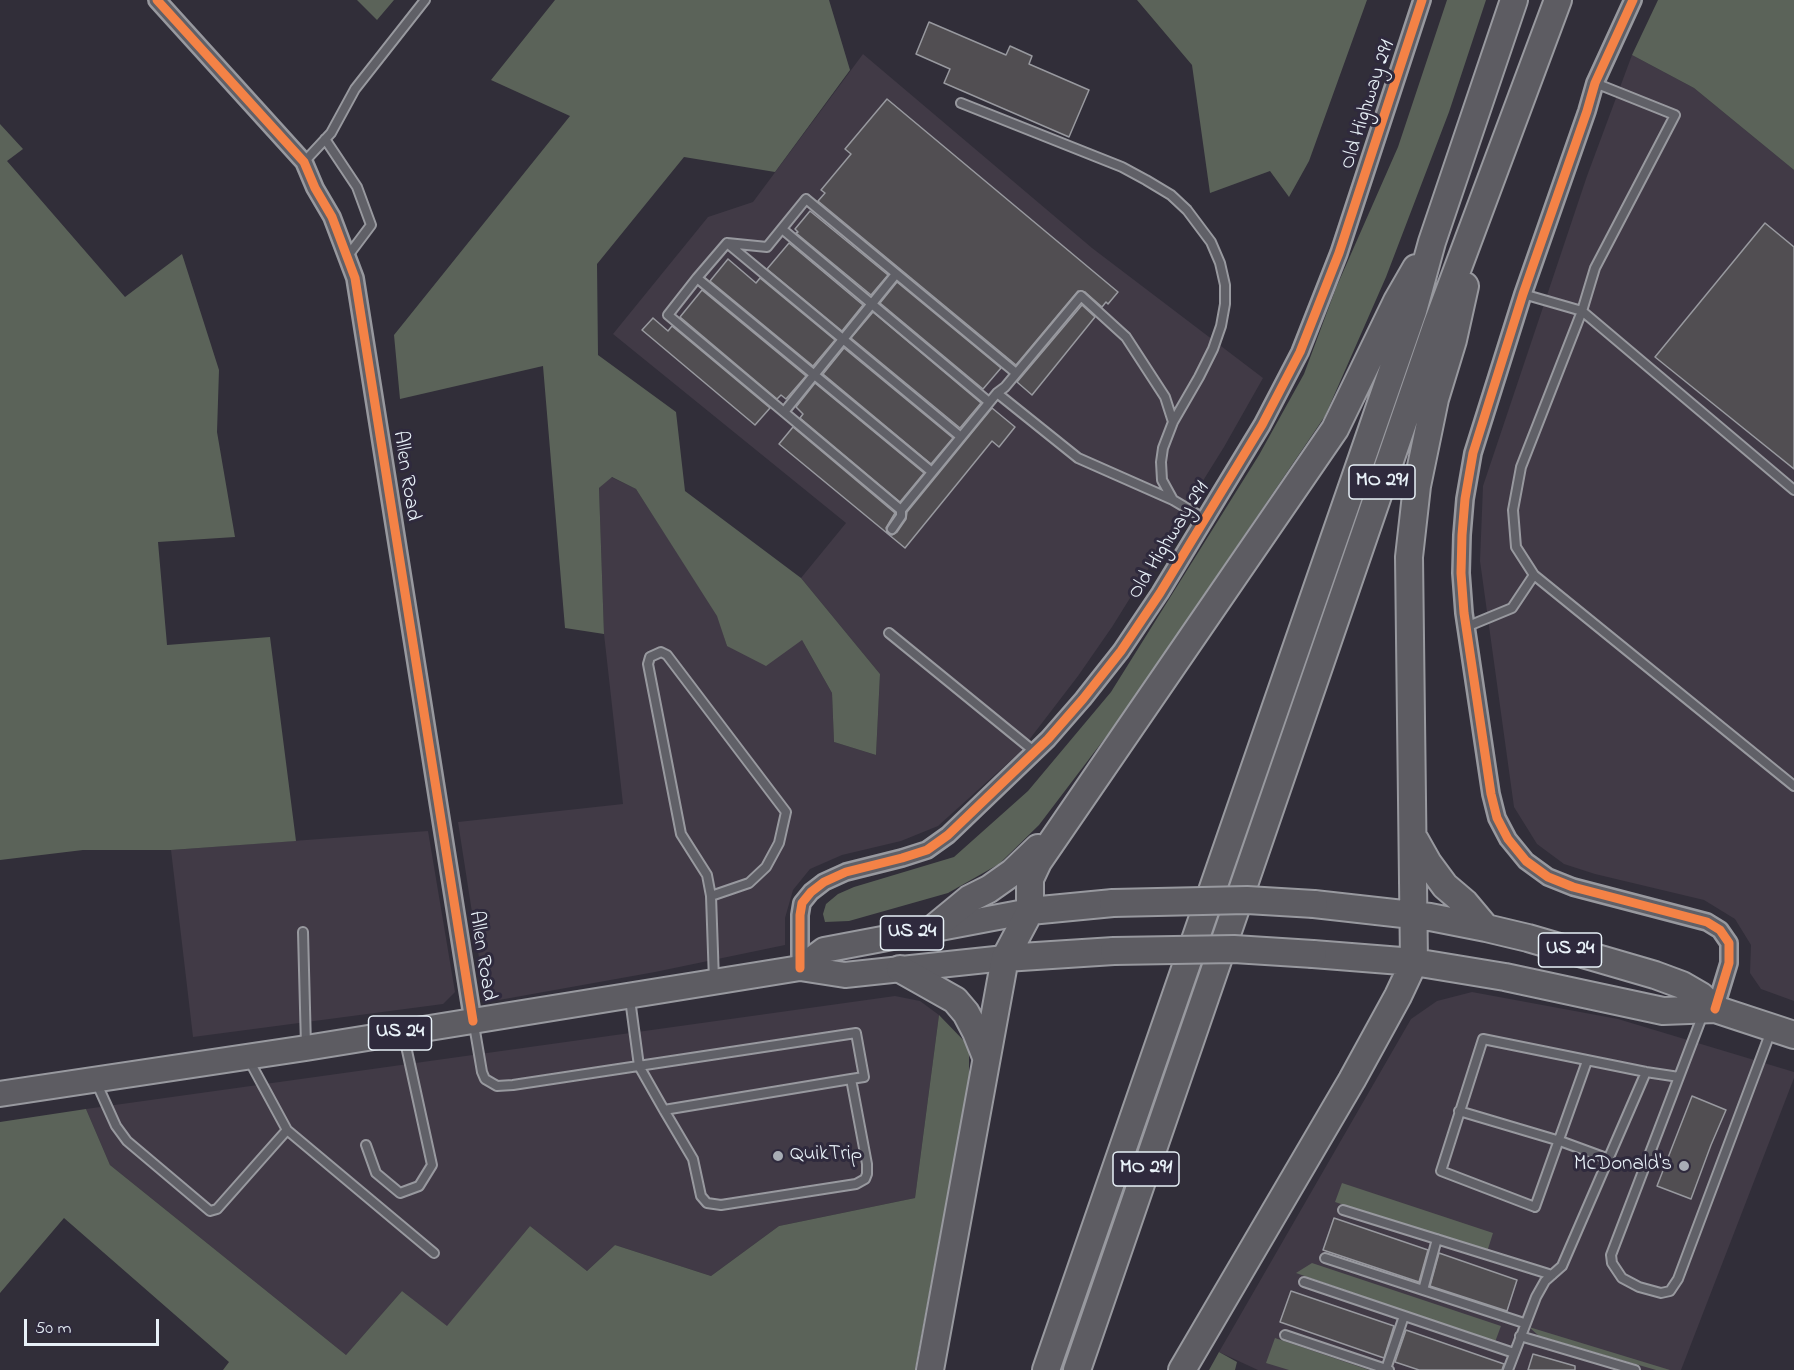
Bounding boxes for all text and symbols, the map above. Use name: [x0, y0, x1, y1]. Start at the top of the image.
street label: Old Highway 291: [1336, 37, 1402, 173]
street label: Allen Road: [385, 429, 425, 523]
road number: MO 291: [1349, 465, 1415, 499]
street label: Old Highway 291: [1124, 477, 1216, 605]
street label: Allen Road: [461, 909, 501, 1003]
road number: US 24: [880, 916, 944, 950]
road number: US 24: [1538, 933, 1602, 967]
road number: US 24: [368, 1016, 432, 1050]
place label: QuikTrip: [790, 1143, 862, 1169]
marker: QuikTrip: [771, 1149, 785, 1163]
road number: MO 291: [1113, 1152, 1179, 1186]
place label: McDonald's: [1574, 1153, 1672, 1179]
marker: McDonald's: [1677, 1159, 1691, 1173]
scale bar: [27, 1307, 162, 1345]
text: 50 m: [35, 1316, 72, 1342]

